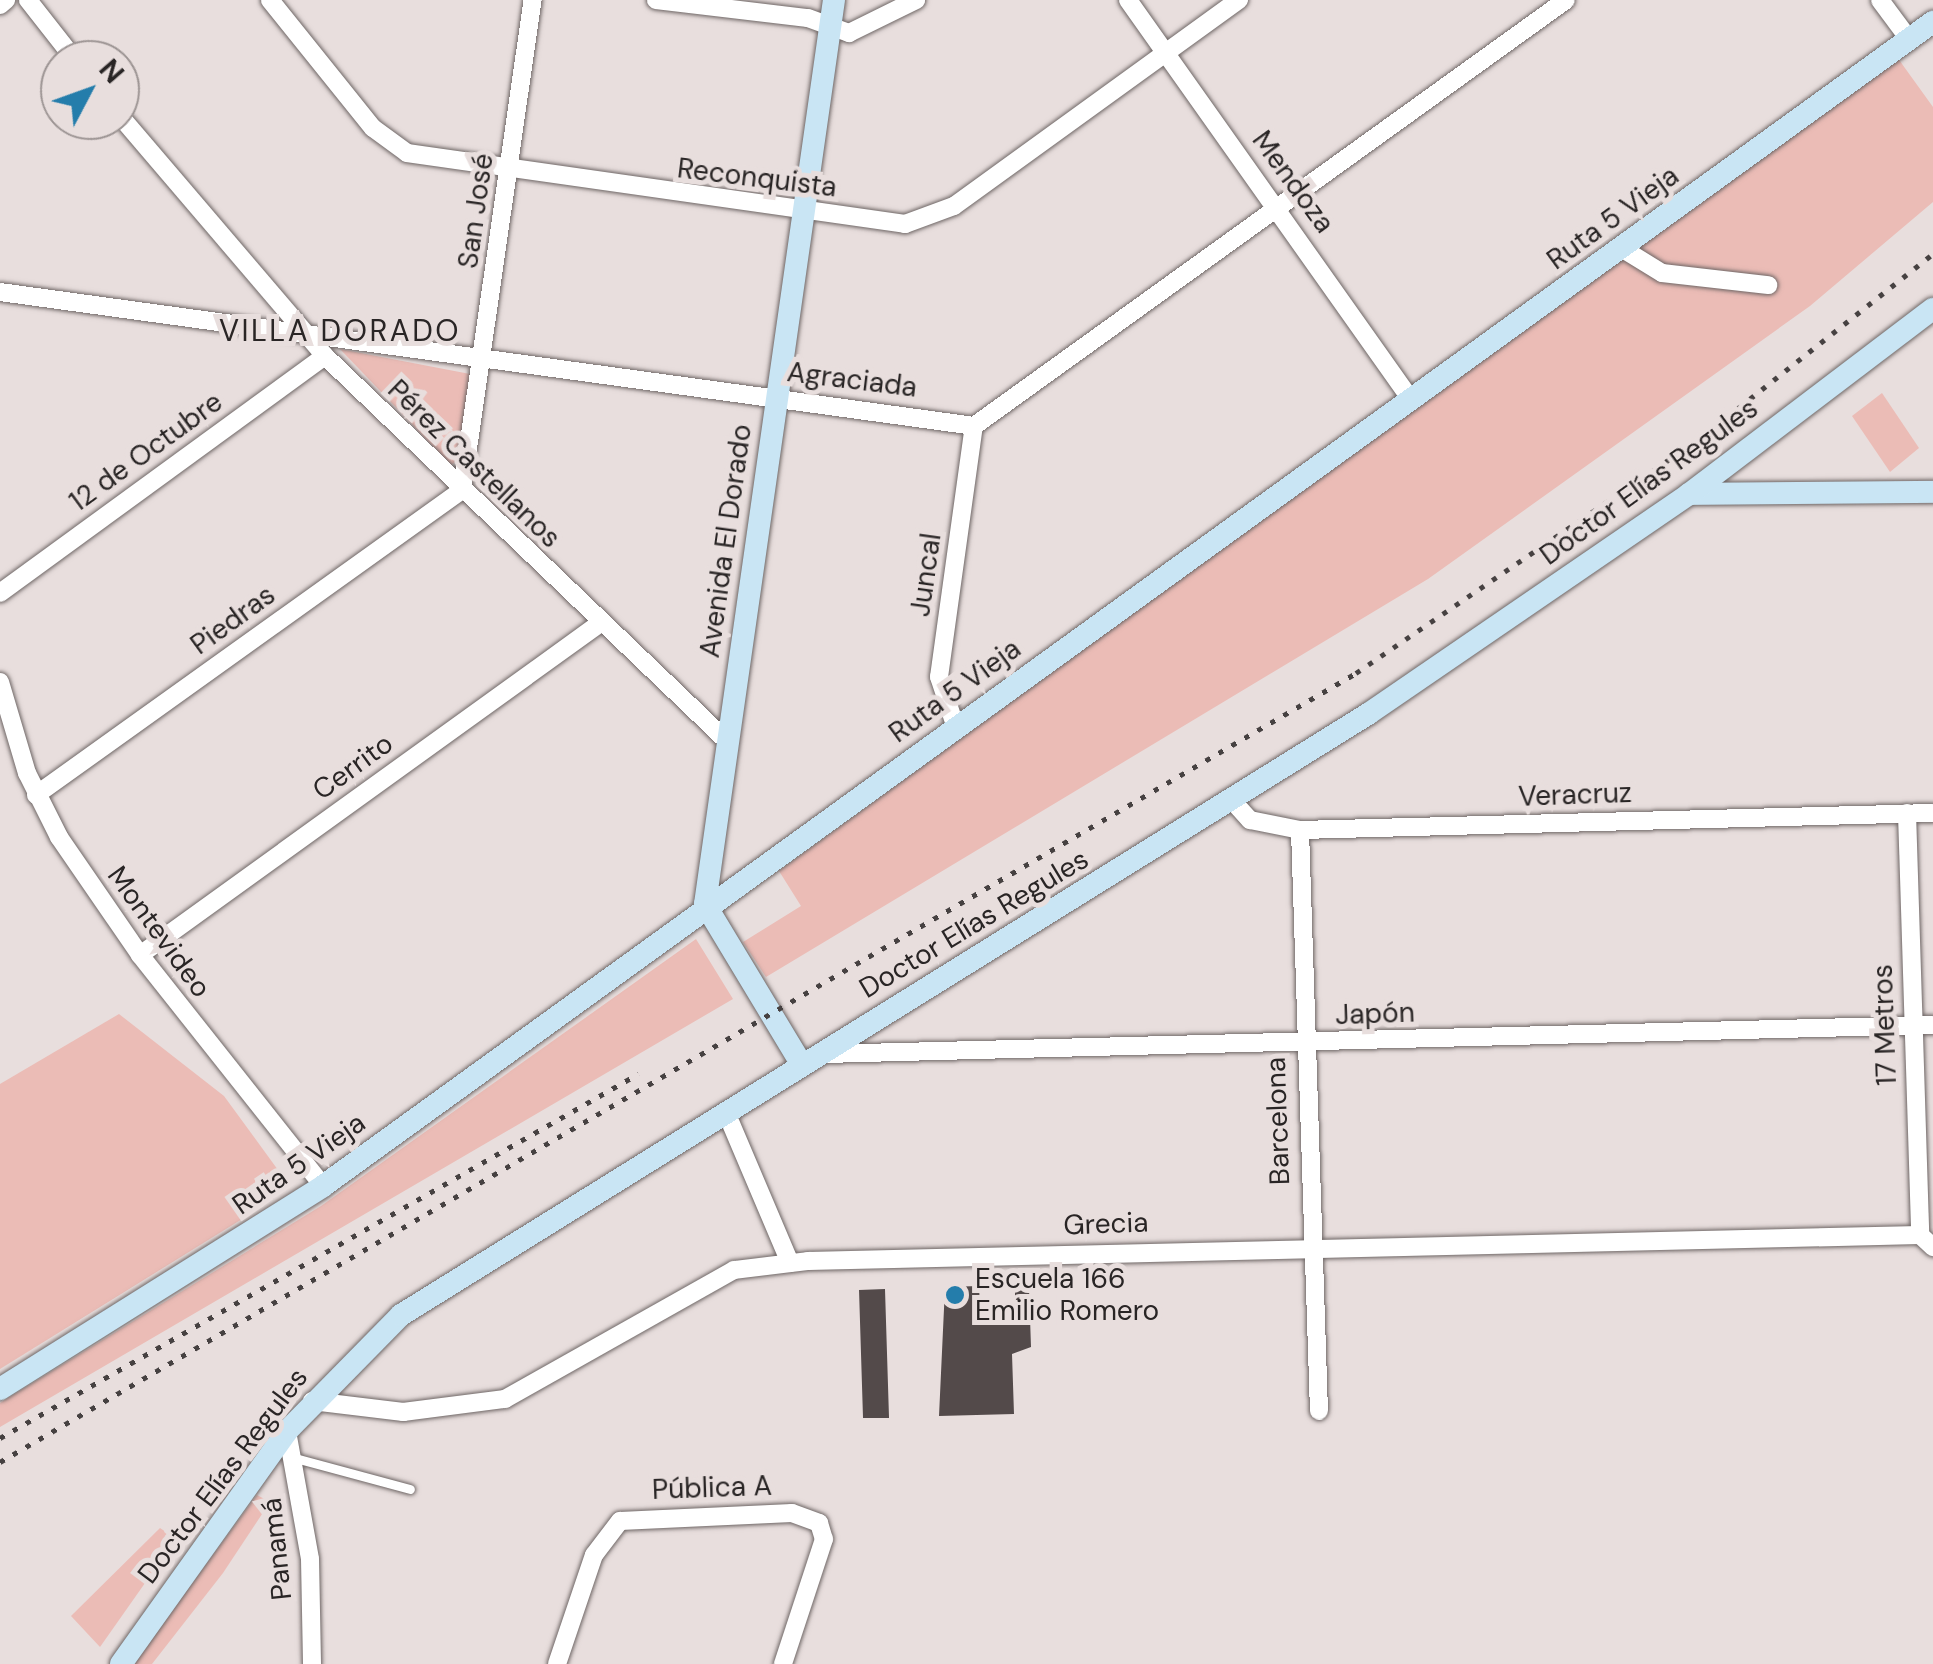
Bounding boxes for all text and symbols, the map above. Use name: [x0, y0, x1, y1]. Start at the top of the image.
north arrow: [40, 40, 140, 140]
text: N: [91, 51, 132, 91]
street label: Mendoza: [1245, 124, 1341, 240]
street label: San José: [451, 151, 501, 271]
street label: Reconquista: [675, 152, 839, 204]
street label: Ruta 5 Vieja: [1541, 159, 1685, 277]
district label: VILLA DORADO: [219, 313, 461, 349]
street label: Agraciada: [785, 355, 919, 405]
street label: Pérez Castellanos: [381, 373, 567, 555]
street label: 12 de Octubre: [63, 385, 229, 519]
street label: Doctor Elías Regules: [1534, 392, 1764, 572]
street label: Avenida El Dorado: [693, 422, 759, 660]
street label: Juncal: [904, 531, 948, 619]
street label: Piedras: [184, 578, 282, 662]
street label: Ruta 5 Vieja: [883, 632, 1027, 750]
street label: Cerrito: [306, 727, 400, 807]
street label: Veracruz: [1518, 776, 1632, 814]
street label: Doctor Elías Regules: [853, 842, 1095, 1006]
street label: Montevideo: [100, 860, 218, 1004]
street label: 17 Metros: [1866, 964, 1904, 1086]
street label: Japón: [1335, 996, 1415, 1032]
street label: Barcelona: [1259, 1056, 1297, 1186]
street label: Ruta 5 Vieja: [226, 1106, 372, 1222]
street label: Grecia: [1063, 1206, 1149, 1242]
place label: Escuela 166 Emilio Romero: [975, 1262, 1159, 1328]
marker: Escuela 166 Emilio Romero: [944, 1284, 966, 1306]
street label: Doctor Elías Regules: [131, 1362, 315, 1590]
street label: Pública A: [651, 1469, 773, 1507]
street label: Panamá: [255, 1496, 299, 1602]

